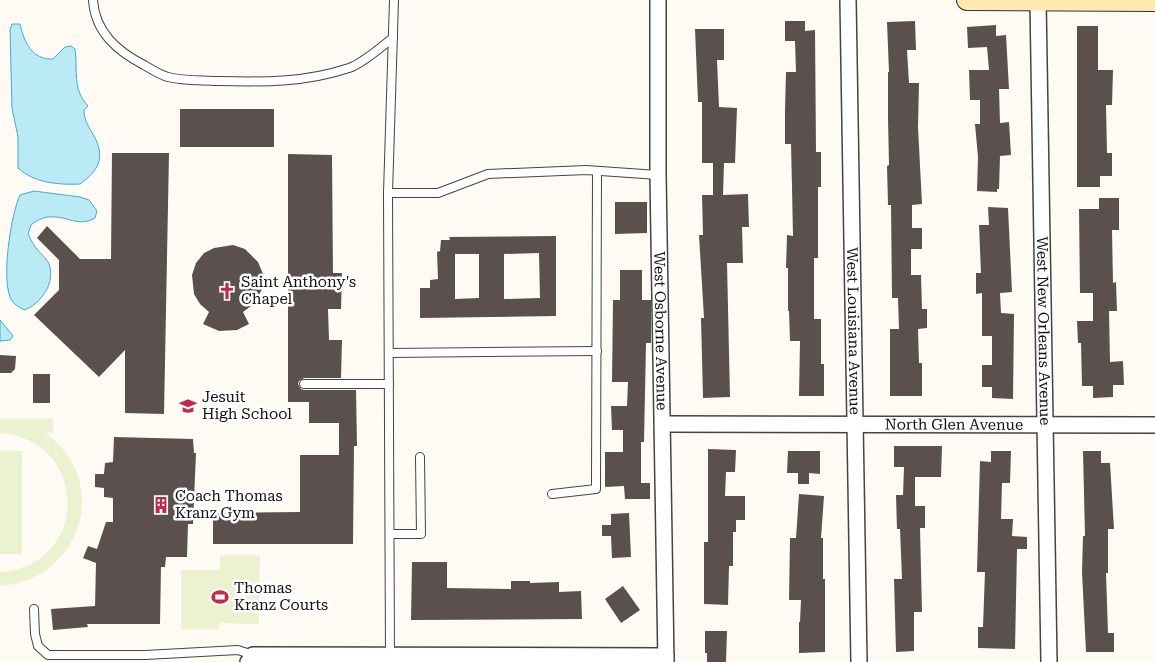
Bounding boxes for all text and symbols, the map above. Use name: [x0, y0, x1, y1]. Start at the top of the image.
street label: West New Orleans Avenue: [1033, 236, 1054, 426]
street label: West Louisiana Avenue: [843, 247, 864, 415]
street label: West Osborne Avenue: [650, 251, 671, 411]
place label: Saint Anthony's Chapel: [241, 273, 356, 308]
church icon: Saint Anthony's Chapel: [217, 281, 237, 301]
place label: Jesuit High School: [202, 388, 292, 423]
school or university icon: Jesuit High School: [178, 396, 198, 416]
street label: North Glen Avenue: [885, 415, 1023, 434]
place label: Coach Thomas Kranz Gym: [175, 487, 283, 522]
building icon: Coach Thomas Kranz Gym: [151, 495, 171, 515]
place label: Thomas Kranz Courts: [234, 579, 328, 614]
sports icon: Thomas Kranz Courts: [210, 587, 230, 607]

